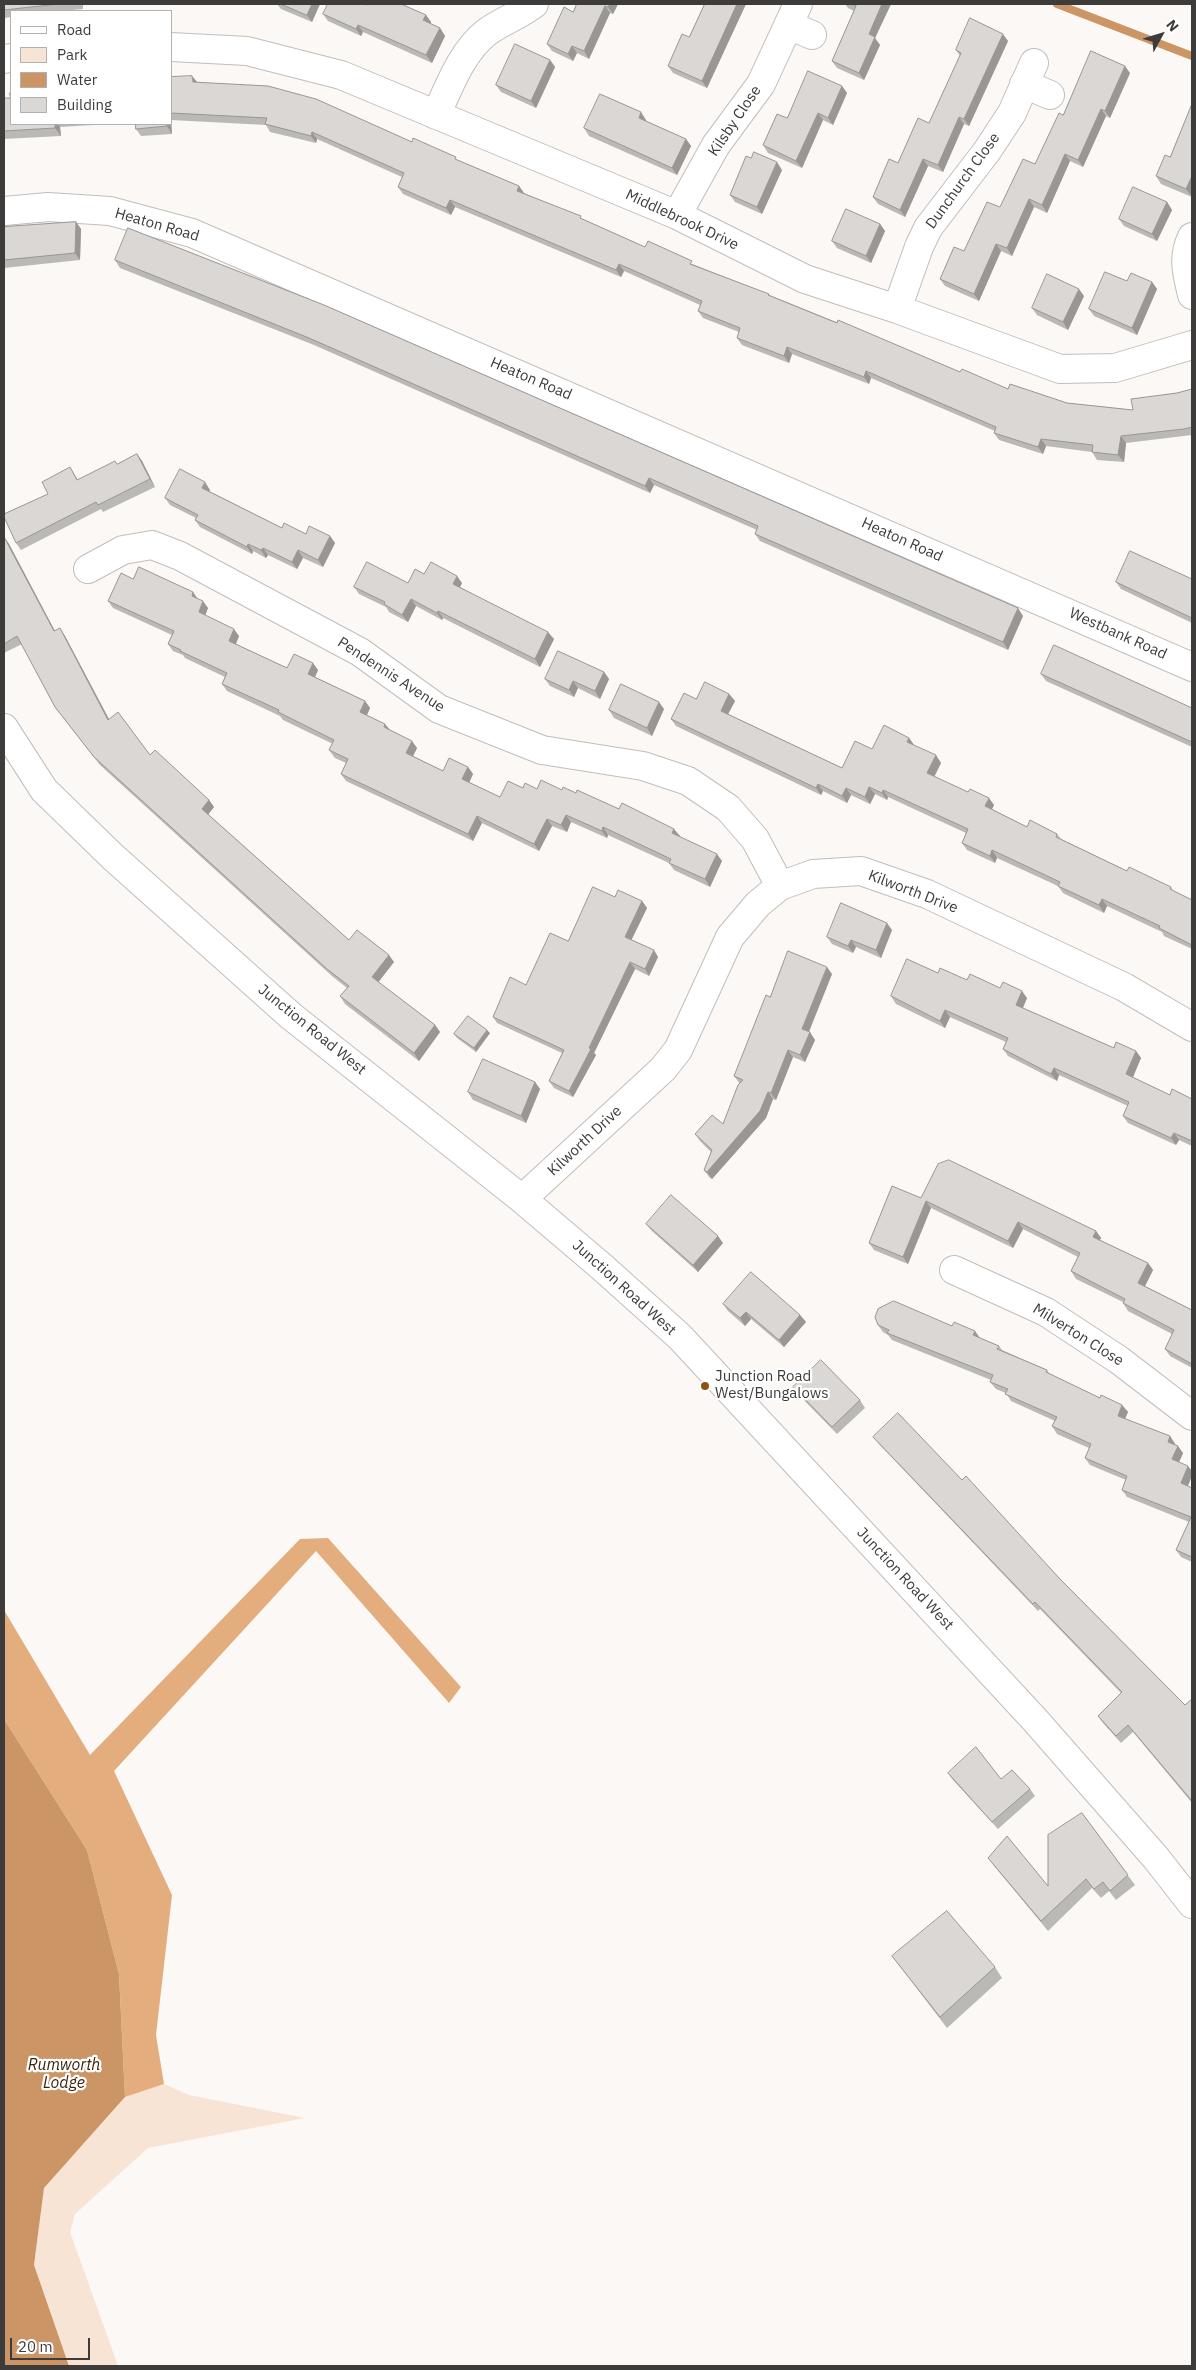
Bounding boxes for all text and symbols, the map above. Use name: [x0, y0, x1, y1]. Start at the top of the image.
legend: [10, 10, 172, 125]
north arrow: [1136, 10, 1186, 60]
text: N: [1162, 16, 1183, 35]
text: Road: [57, 20, 92, 39]
text: Park: [57, 45, 87, 64]
text: Water: [57, 70, 97, 89]
street label: Kilsby Close: [705, 82, 765, 160]
text: Building: [57, 95, 112, 114]
street label: Dunchurch Close: [922, 130, 1004, 232]
street label: Middlebrook Drive: [623, 186, 741, 254]
street label: Heaton Road: [113, 204, 201, 246]
street label: Heaton Road: [487, 354, 575, 404]
street label: Heaton Road: [859, 514, 945, 566]
street label: Westbank Road: [1066, 604, 1170, 664]
street label: Pendennis Avenue: [334, 634, 448, 716]
street label: Kilworth Drive: [866, 867, 960, 917]
street label: Junction Road West: [254, 981, 370, 1079]
street label: Kilworth Drive: [544, 1102, 626, 1180]
street label: Junction Road West: [568, 1237, 680, 1339]
street label: Milverton Close: [1029, 1300, 1127, 1370]
place label: Junction Road West/Bungalows: [715, 1368, 829, 1403]
marker: Junction Road West/Bungalows: [699, 1380, 711, 1392]
street label: Junction Road West: [853, 1524, 957, 1634]
water label: Rumworth Lodge: [28, 2055, 100, 2093]
scale bar: [12, 2328, 92, 2360]
text: 20 m: [18, 2337, 53, 2356]

